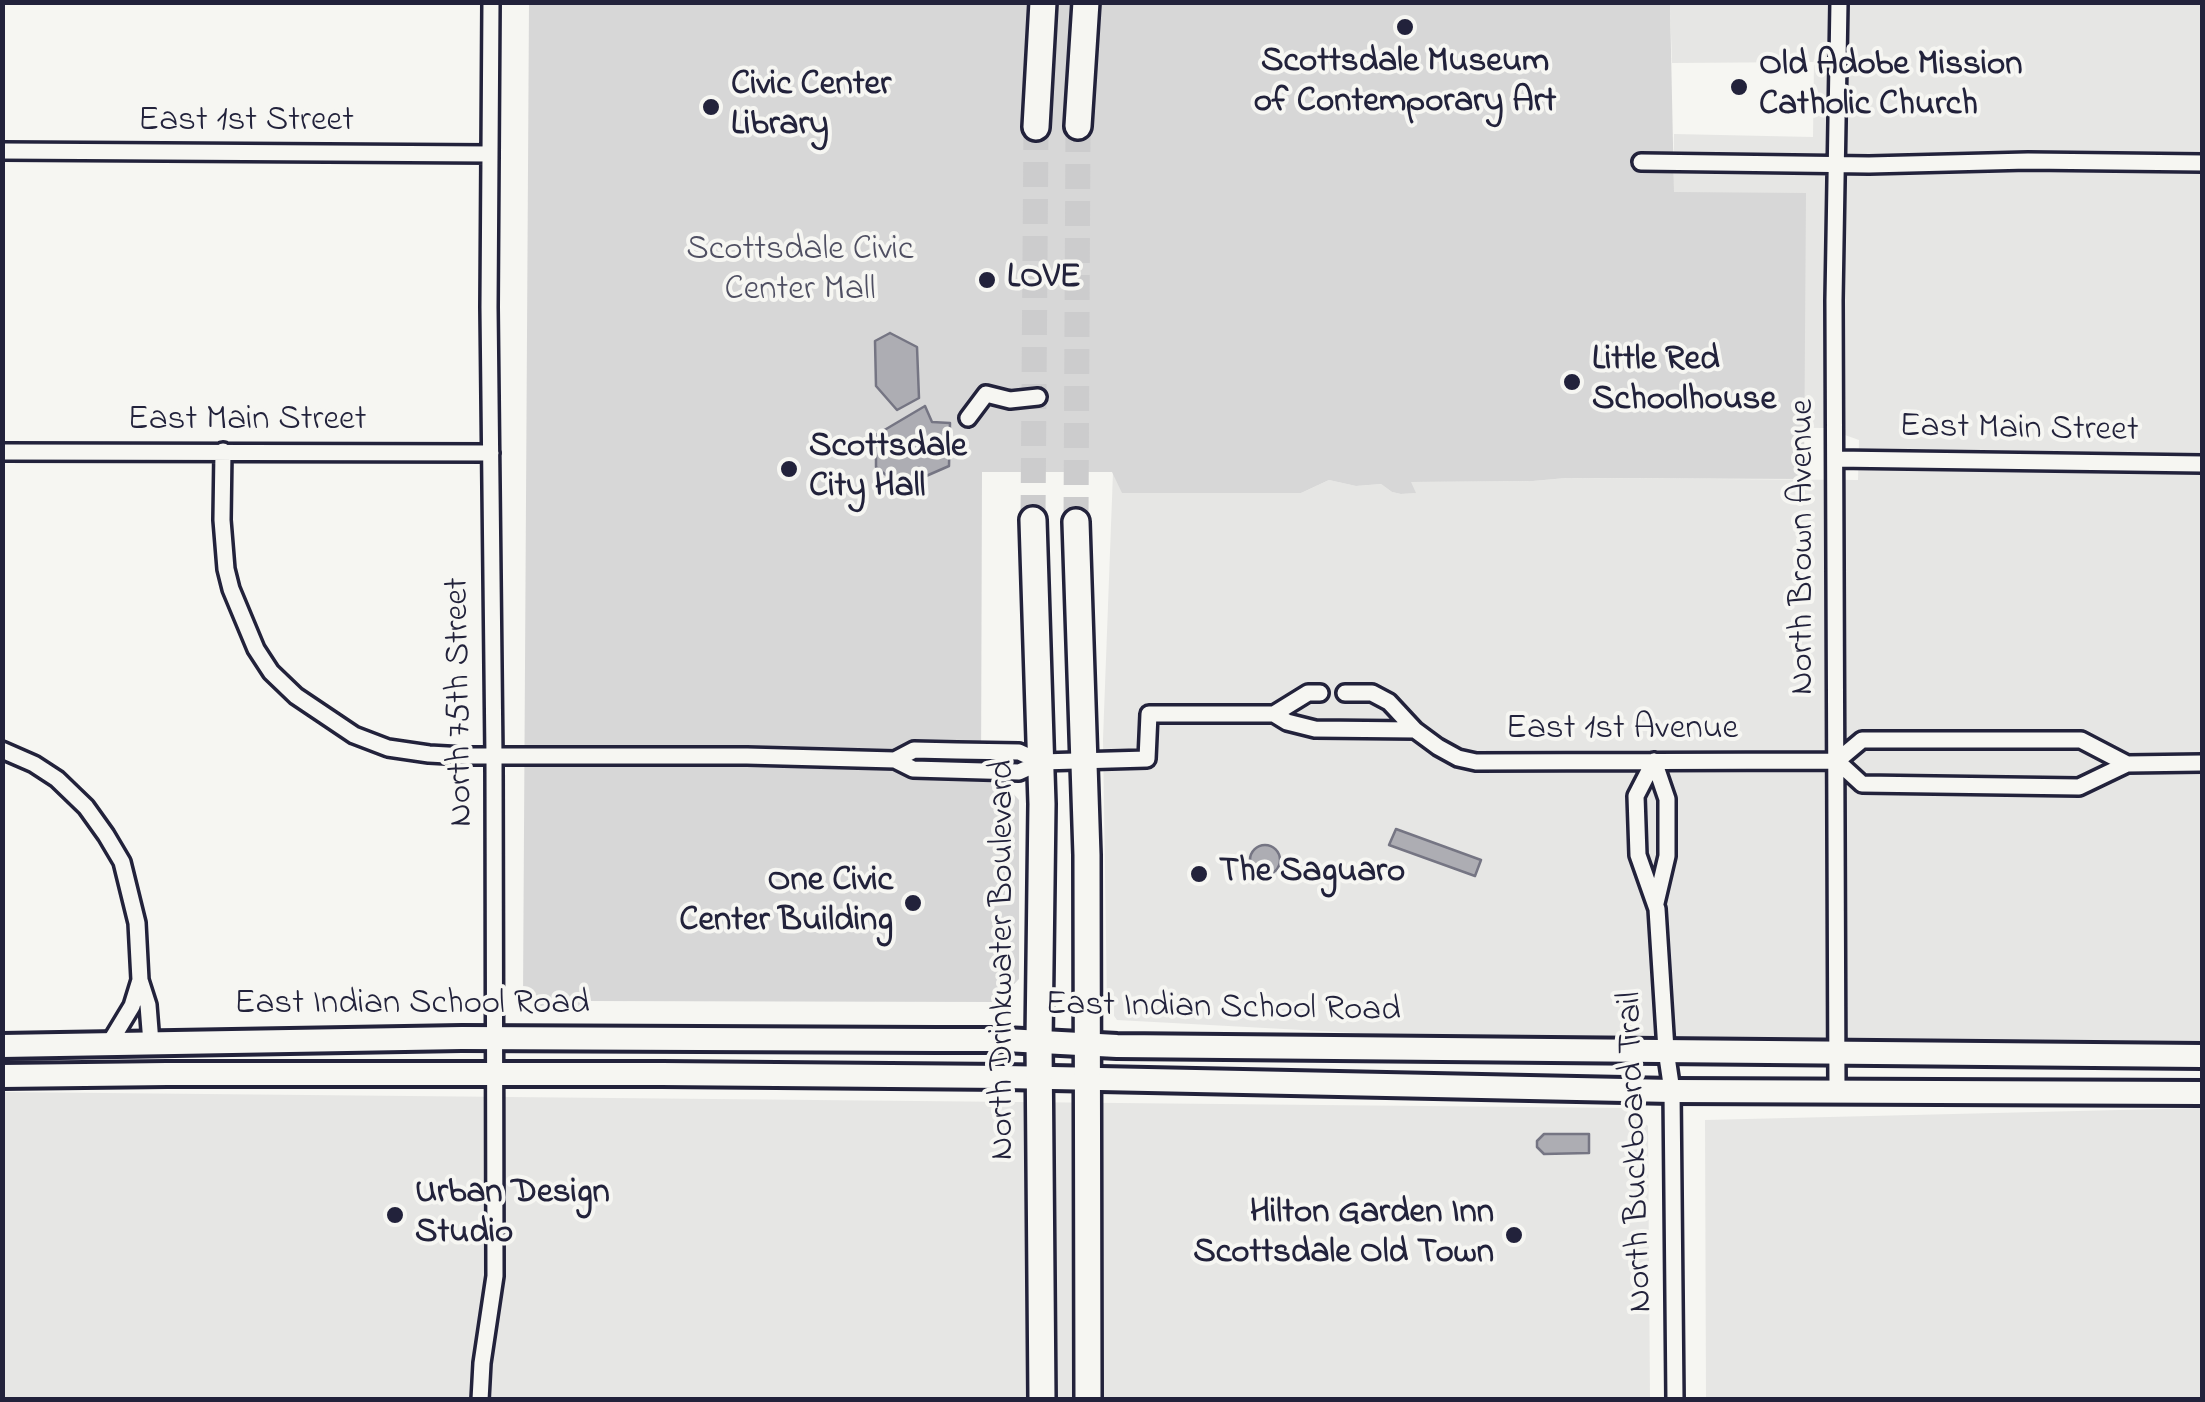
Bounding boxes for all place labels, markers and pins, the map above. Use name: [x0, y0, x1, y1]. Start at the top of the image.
marker: Scottsdale Museum of Contemporary Art: [1394, 16, 1416, 38]
place label: Scottsdale Museum of Contemporary Art: [1254, 43, 1556, 125]
place label: Old Adobe Mission Catholic Church: [1759, 46, 2023, 128]
place label: Civic Center Library: [731, 66, 891, 148]
marker: Old Adobe Mission Catholic Church: [1728, 76, 1750, 98]
marker: Civic Center Library: [700, 96, 722, 118]
place label: LOVE: [1007, 259, 1081, 301]
marker: LOVE: [976, 269, 998, 291]
place label: Little Red Schoolhouse: [1592, 341, 1776, 423]
marker: Little Red Schoolhouse: [1561, 371, 1583, 393]
place label: Scottsdale City Hall: [809, 428, 967, 510]
marker: Scottsdale City Hall: [778, 458, 800, 480]
place label: The Saguaro: [1219, 853, 1405, 895]
place label: One Civic Center Building: [679, 862, 893, 944]
marker: The Saguaro: [1188, 863, 1210, 885]
marker: One Civic Center Building: [902, 892, 924, 914]
place label: Urban Design Studio: [415, 1174, 610, 1256]
place label: Hilton Garden Inn Scottsdale Old Town: [1193, 1194, 1494, 1276]
marker: Urban Design Studio: [384, 1204, 406, 1226]
marker: Hilton Garden Inn Scottsdale Old Town: [1503, 1224, 1525, 1246]

